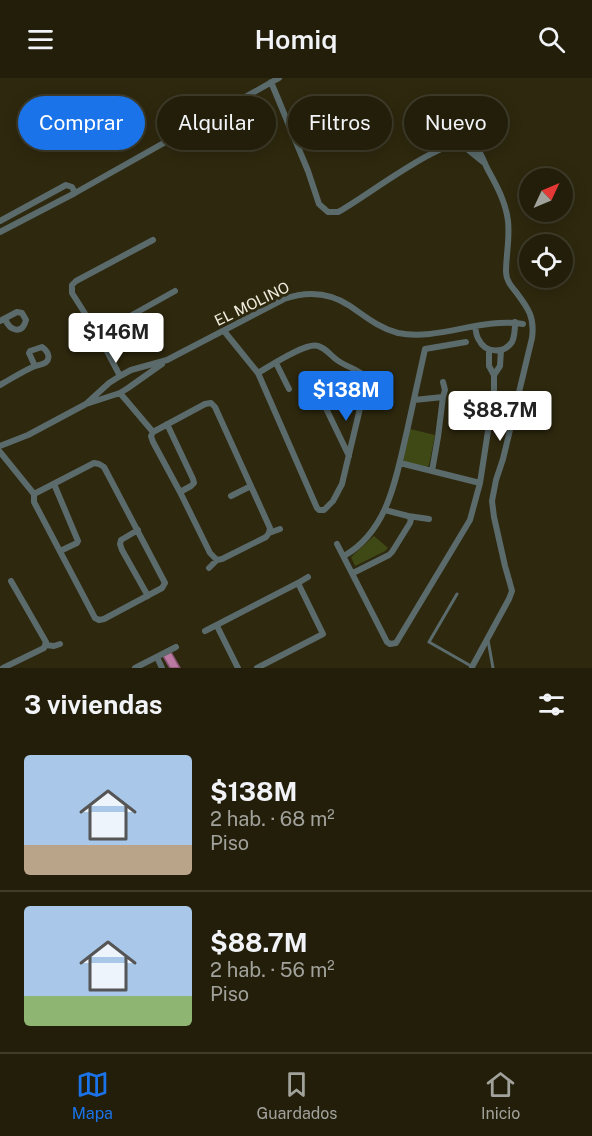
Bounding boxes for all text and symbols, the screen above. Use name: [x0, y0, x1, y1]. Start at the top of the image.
icon: menu: [24, 23, 57, 56]
text: Homiq: [255, 23, 337, 55]
icon: search: [535, 23, 568, 56]
chip: Comprar: [18, 96, 145, 150]
chip: Alquilar: [157, 96, 276, 150]
chip: Filtros: [288, 96, 392, 150]
chip: Nuevo: [404, 96, 508, 150]
north arrow: [519, 168, 573, 222]
map controls: [519, 168, 573, 288]
button: locate: [519, 234, 573, 288]
street label: EL MOLINO: [212, 278, 292, 329]
pin: $146M: [74, 313, 158, 364]
text: $146M: [83, 320, 149, 344]
pin: $138M: [304, 371, 388, 422]
text: $138M: [312, 378, 380, 402]
pin: $88.7M: [451, 391, 549, 442]
text: $88.7M: [462, 398, 538, 422]
icon: filters: [535, 688, 568, 721]
text: 3 viviendas: [24, 689, 163, 720]
text: $138M: [210, 776, 297, 807]
icon: home: [72, 779, 144, 851]
text: 2 hab. · 68 m²: [210, 807, 335, 831]
text: Piso: [210, 831, 249, 855]
text: $88.7M: [210, 927, 308, 958]
icon: home: [72, 930, 144, 1002]
text: 2 hab. · 56 m²: [210, 958, 335, 982]
text: Piso: [210, 982, 249, 1006]
tab: Mapa: [72, 1068, 113, 1123]
tab: Guardados: [256, 1068, 337, 1123]
tab: Inicio: [481, 1068, 520, 1123]

